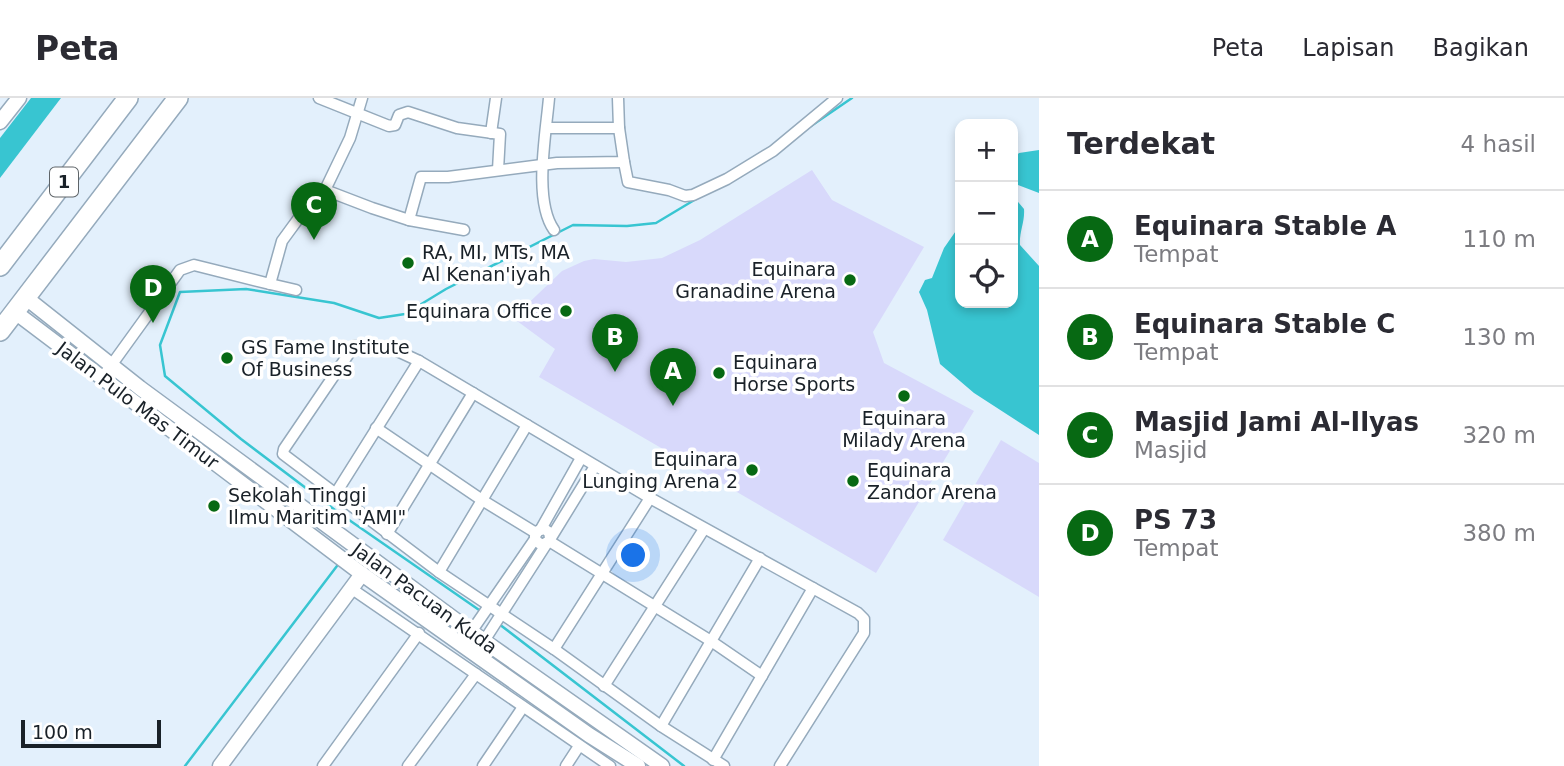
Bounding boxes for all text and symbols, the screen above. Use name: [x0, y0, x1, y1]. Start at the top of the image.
text: Peta: [35, 29, 120, 68]
text: Peta: [1212, 34, 1264, 62]
text: Lapisan: [1302, 34, 1395, 62]
text: Bagikan: [1433, 34, 1529, 62]
map controls: [955, 119, 1018, 308]
button: +: [955, 119, 1018, 182]
text: Terdekat: [1067, 126, 1215, 161]
text: 4 hasil: [1461, 131, 1536, 157]
road number: 1: [50, 168, 78, 196]
pin: C: [291, 182, 337, 240]
button: −: [955, 182, 1018, 245]
text: Equinara Stable A: [1134, 211, 1396, 241]
text: A: [1081, 226, 1099, 252]
text: 110 m: [1462, 226, 1536, 252]
place label: RA, MI, MTs, MA Al Kenan'iyah: [422, 241, 570, 285]
text: Tempat: [1134, 241, 1218, 267]
button: locate: [955, 245, 1018, 308]
marker: RA, MI, MTs, MA Al Kenan'iyah: [400, 255, 416, 271]
place label: Equinara Granadine Arena: [675, 258, 836, 302]
pin: D: [130, 265, 176, 323]
marker: Equinara Granadine Arena: [842, 272, 858, 288]
place label: Equinara Office: [406, 300, 552, 322]
marker: Equinara Office: [558, 303, 574, 319]
text: Equinara Stable C: [1134, 309, 1395, 339]
pin: B: [592, 314, 638, 372]
text: B: [1081, 324, 1099, 350]
text: 130 m: [1462, 324, 1536, 350]
street label: Jalan Pulo Mas Timur: [52, 336, 223, 473]
place label: GS Fame Institute Of Business: [241, 336, 410, 380]
text: Tempat: [1134, 339, 1218, 365]
pin: A: [650, 348, 696, 406]
marker: GS Fame Institute Of Business: [219, 350, 235, 366]
place label: Equinara Horse Sports: [733, 351, 855, 395]
marker: Equinara Horse Sports: [711, 365, 727, 381]
marker: Equinara Milady Arena: [896, 388, 912, 404]
place label: Equinara Milady Arena: [842, 407, 966, 451]
text: Masjid Jami Al-Ilyas: [1134, 407, 1419, 437]
text: C: [1082, 422, 1098, 448]
text: 320 m: [1462, 422, 1536, 448]
text: Masjid: [1134, 437, 1207, 463]
place label: Equinara Lunging Arena 2: [582, 448, 738, 492]
place label: Equinara Zandor Arena: [867, 459, 997, 503]
marker: Equinara Lunging Arena 2: [744, 462, 760, 478]
marker: Equinara Zandor Arena: [845, 473, 861, 489]
place label: Sekolah Tinggi Ilmu Maritim "AMI": [228, 484, 406, 528]
marker: Sekolah Tinggi Ilmu Maritim "AMI": [206, 498, 222, 514]
text: PS 73: [1134, 505, 1217, 535]
text: D: [1080, 520, 1100, 546]
text: 380 m: [1462, 520, 1536, 546]
text: Tempat: [1134, 535, 1218, 561]
street label: Jalan Pacuan Kuda: [347, 537, 502, 658]
your location: [616, 538, 650, 572]
scale bar: [21, 717, 161, 749]
text: 100 m: [32, 721, 93, 743]

